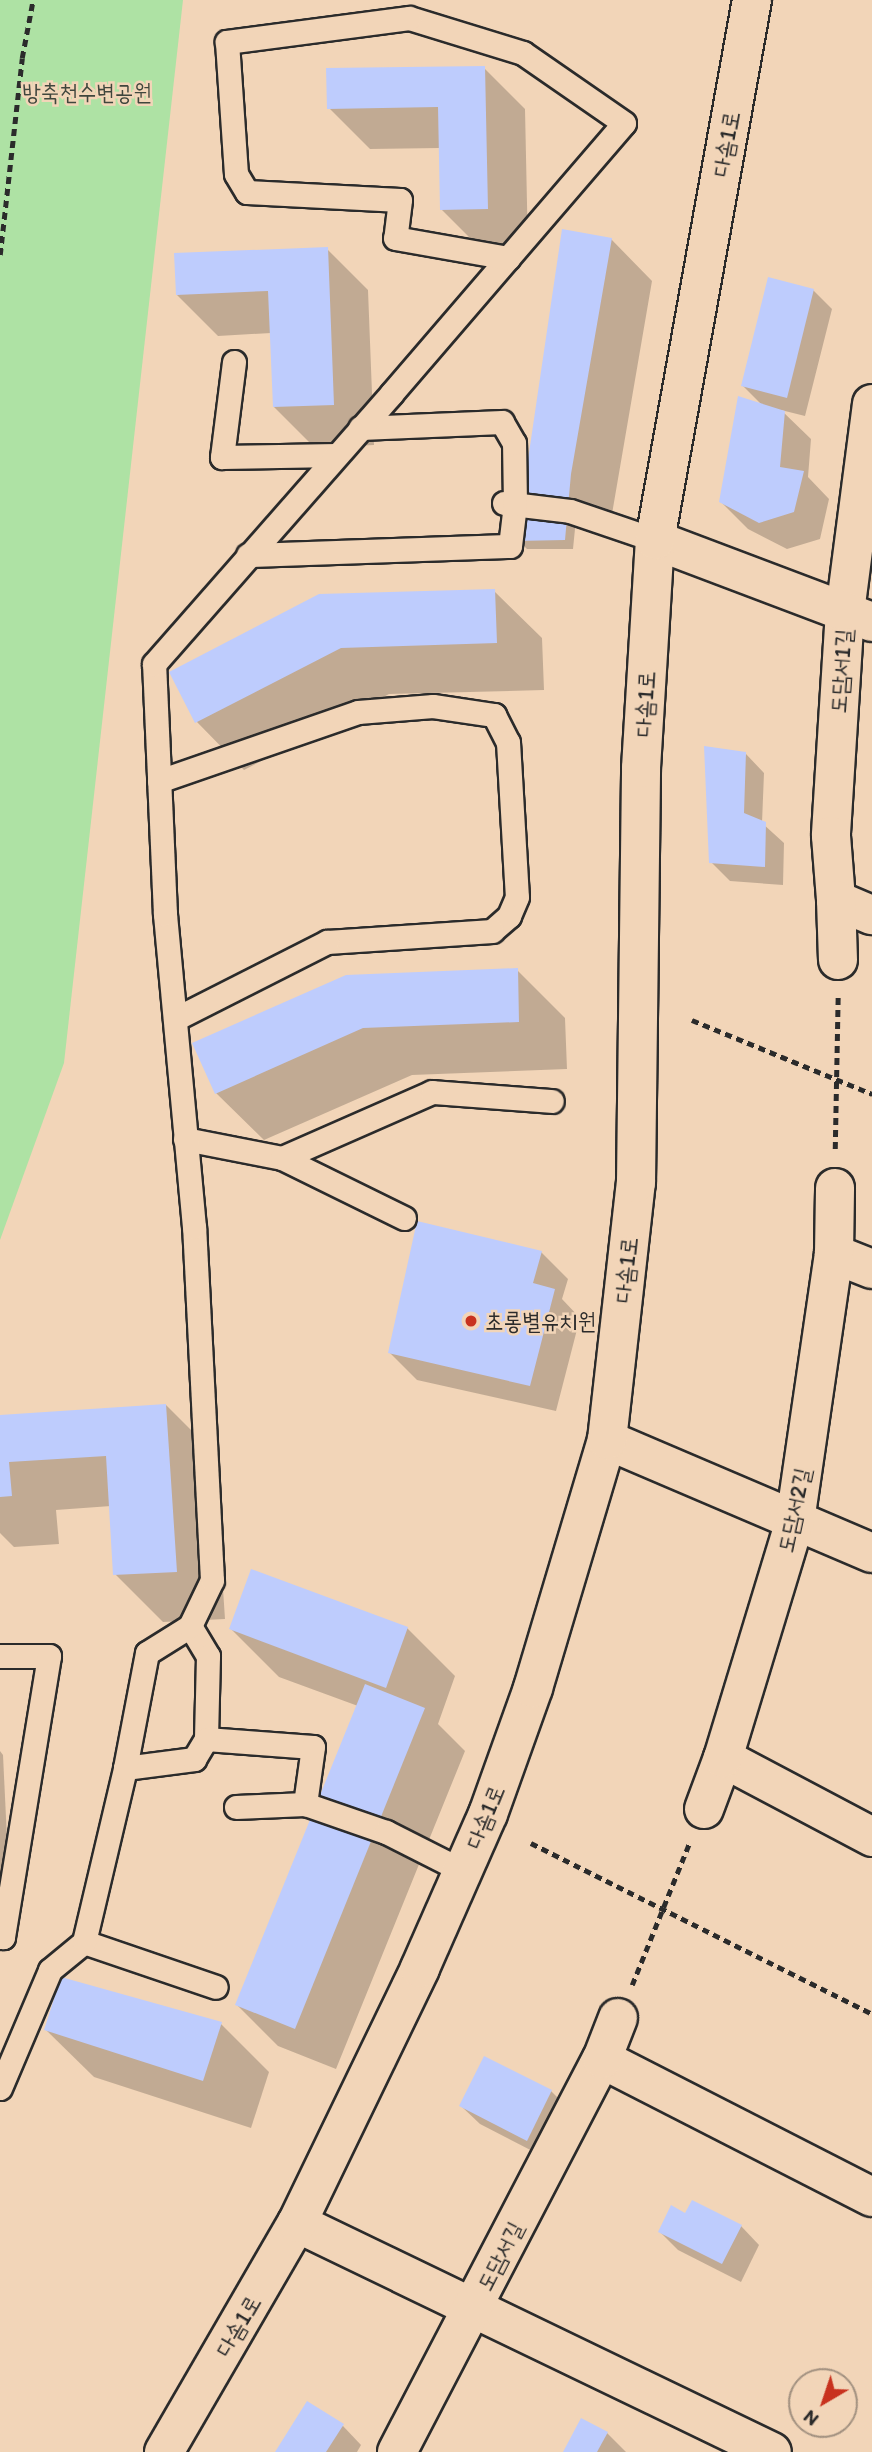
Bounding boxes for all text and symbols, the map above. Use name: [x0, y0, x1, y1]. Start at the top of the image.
park label: 방축천수변공원: [22, 78, 152, 106]
street label: 다솜1로: [707, 109, 745, 179]
street label: 도담서1길: [824, 628, 858, 714]
street label: 다솜1로: [629, 670, 661, 738]
street label: 다솜1로: [609, 1236, 643, 1304]
place label: 초롱별유치원: [485, 1307, 596, 1335]
marker: 초롱별유치원: [463, 1313, 479, 1329]
street label: 도담서2길: [772, 1465, 816, 1555]
street label: 다솜1로: [460, 1781, 510, 1853]
street label: 도담서길: [471, 2217, 529, 2295]
street label: 다솜1로: [209, 2290, 267, 2362]
north arrow: [788, 2368, 858, 2438]
text: N: [799, 2405, 823, 2431]

